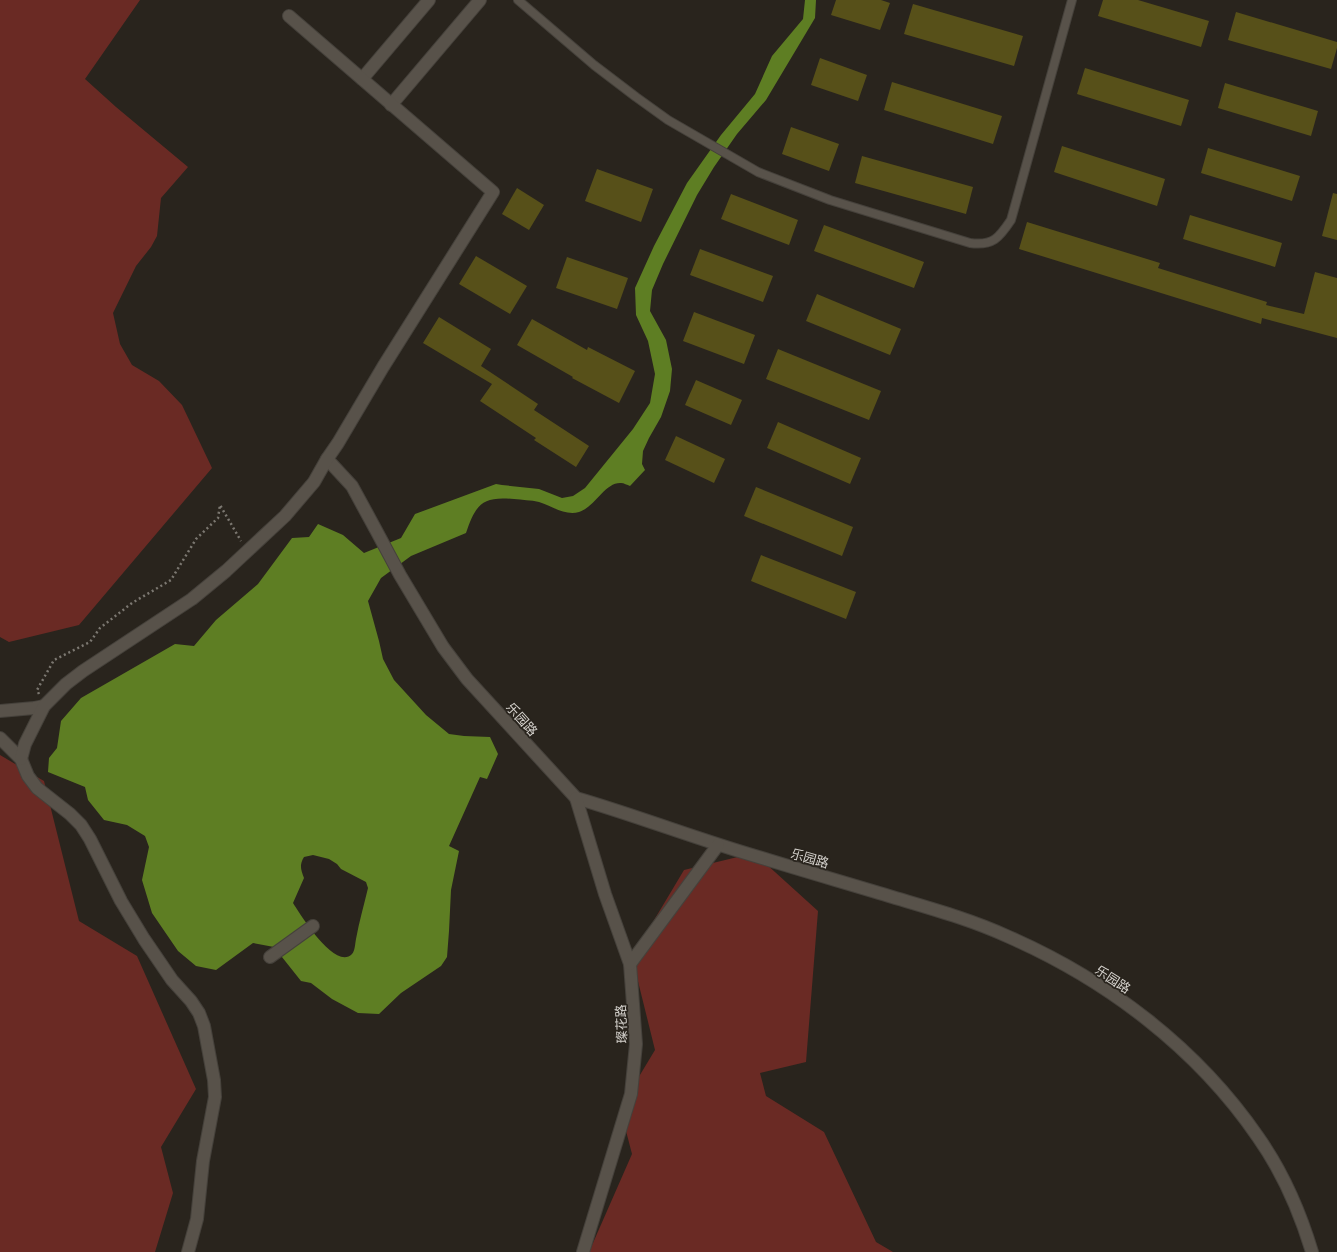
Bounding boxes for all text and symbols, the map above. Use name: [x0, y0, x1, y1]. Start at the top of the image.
street label: 乐园路: [502, 699, 541, 740]
street label: 乐园路: [789, 845, 831, 872]
street label: 乐园路: [1092, 962, 1134, 997]
street label: 璨花路: [612, 1004, 631, 1044]

